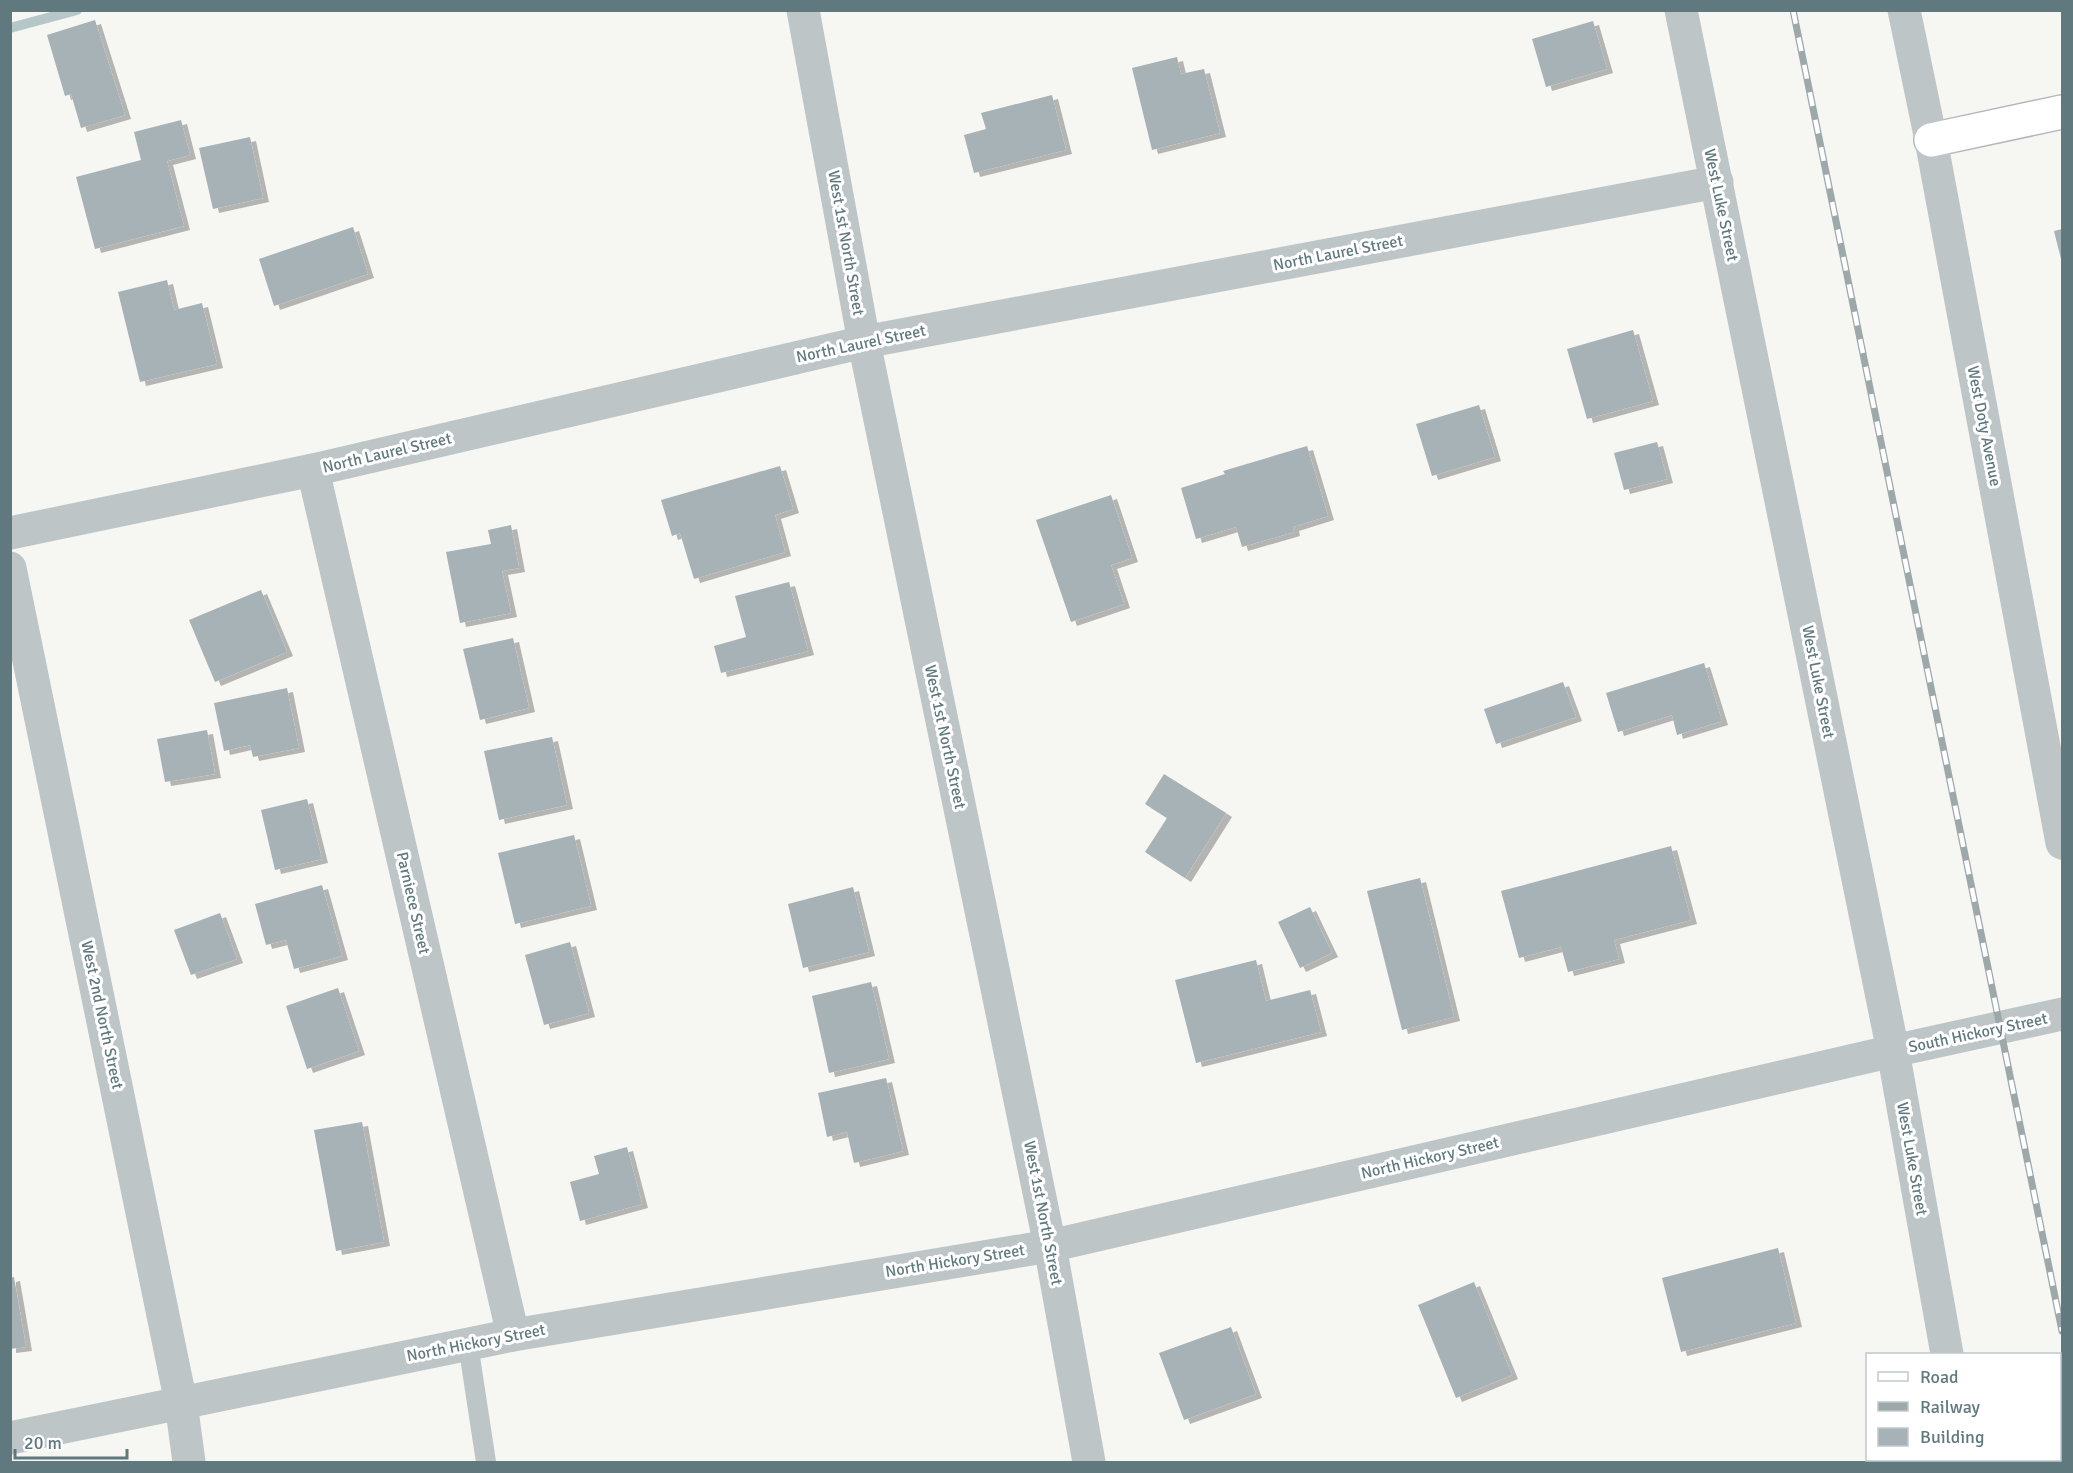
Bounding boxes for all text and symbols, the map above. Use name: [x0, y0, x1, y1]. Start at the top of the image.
street label: West Luke Street: [1699, 147, 1743, 264]
street label: West 1st North Street: [823, 169, 869, 317]
street label: North Laurel Street: [1271, 231, 1405, 275]
street label: North Laurel Street: [794, 320, 928, 367]
street label: West Doty Avenue: [1963, 364, 2005, 488]
street label: North Laurel Street: [321, 428, 454, 478]
street label: West Luke Street: [1797, 624, 1839, 741]
street label: West 1st North Street: [920, 663, 970, 811]
street label: Parniece Street: [392, 850, 435, 957]
street label: West 2nd North Street: [76, 939, 128, 1092]
street label: South Hickory Street: [1907, 1008, 2050, 1057]
street label: West Luke Street: [1892, 1101, 1932, 1218]
street label: North Hickory Street: [1359, 1132, 1501, 1184]
street label: West 1st North Street: [1019, 1139, 1067, 1287]
street label: North Hickory Street: [884, 1240, 1027, 1282]
street label: North Hickory Street: [405, 1320, 547, 1366]
legend: [1866, 1353, 2061, 1461]
text: Road: [1920, 1366, 1959, 1388]
text: Railway: [1920, 1396, 1981, 1418]
scale bar: [15, 1422, 128, 1460]
text: Building: [1920, 1426, 1984, 1448]
text: 20 m: [24, 1432, 62, 1454]

